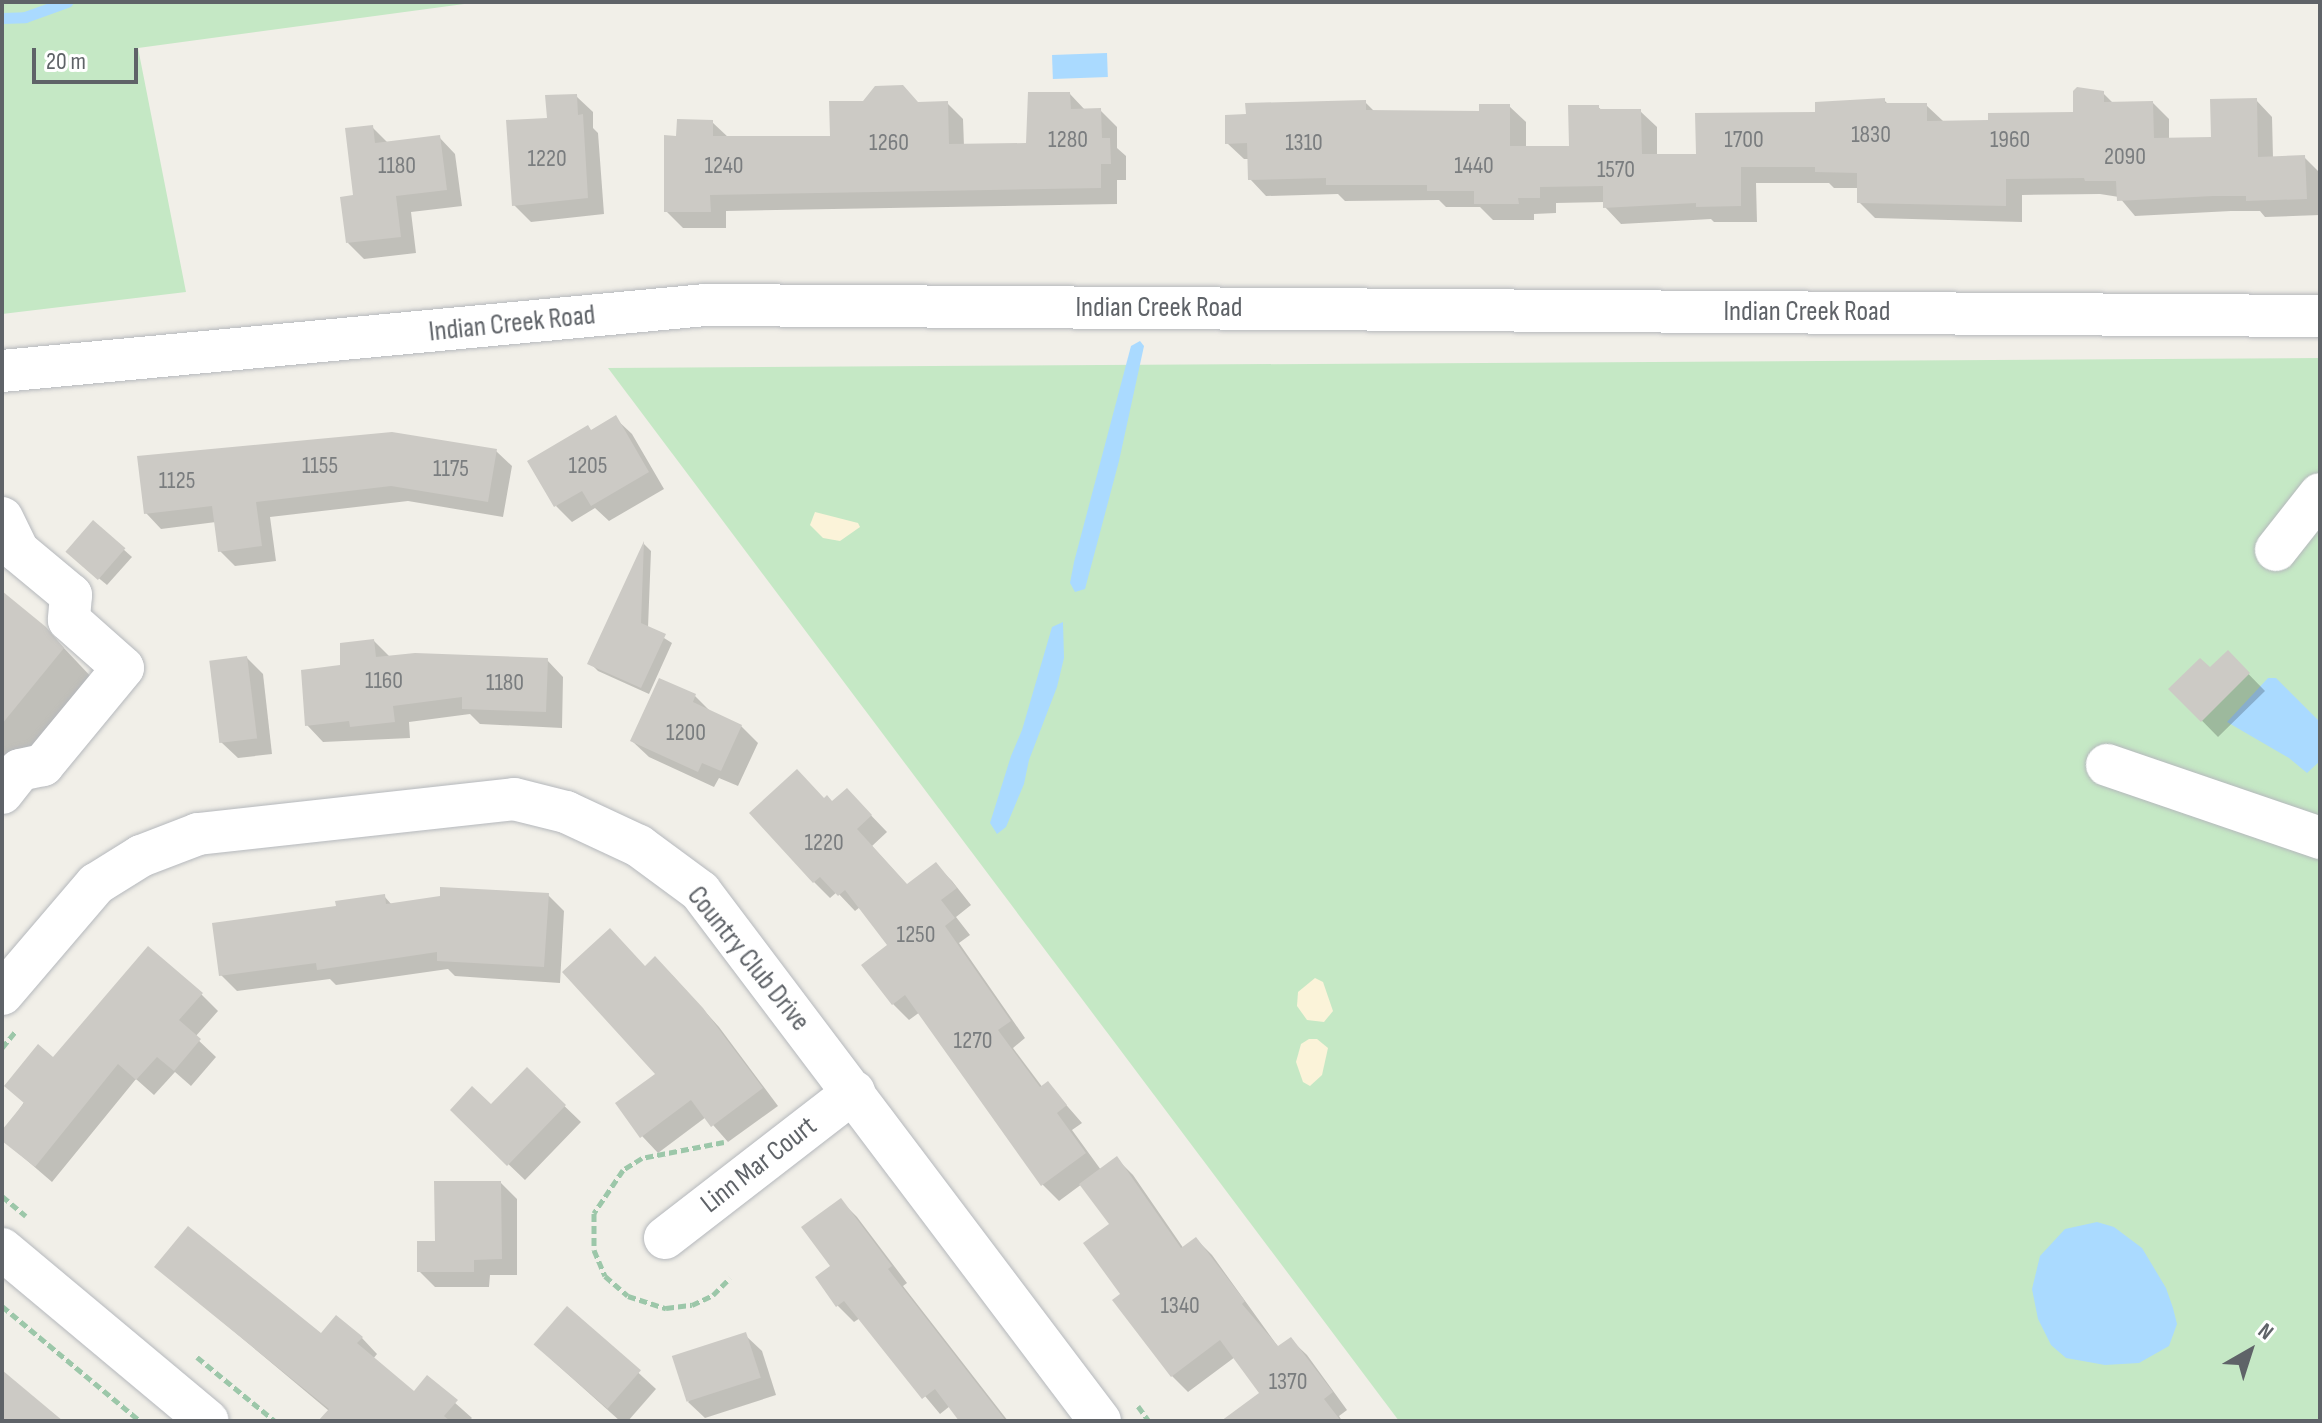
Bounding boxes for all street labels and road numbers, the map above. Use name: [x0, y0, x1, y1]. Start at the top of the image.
street label: Indian Creek Road: [1075, 291, 1243, 325]
street label: Indian Creek Road: [1723, 295, 1891, 329]
street label: Indian Creek Road: [427, 299, 597, 349]
street label: Country Club Drive: [679, 880, 817, 1038]
street label: Linn Mar Court: [695, 1109, 823, 1221]

